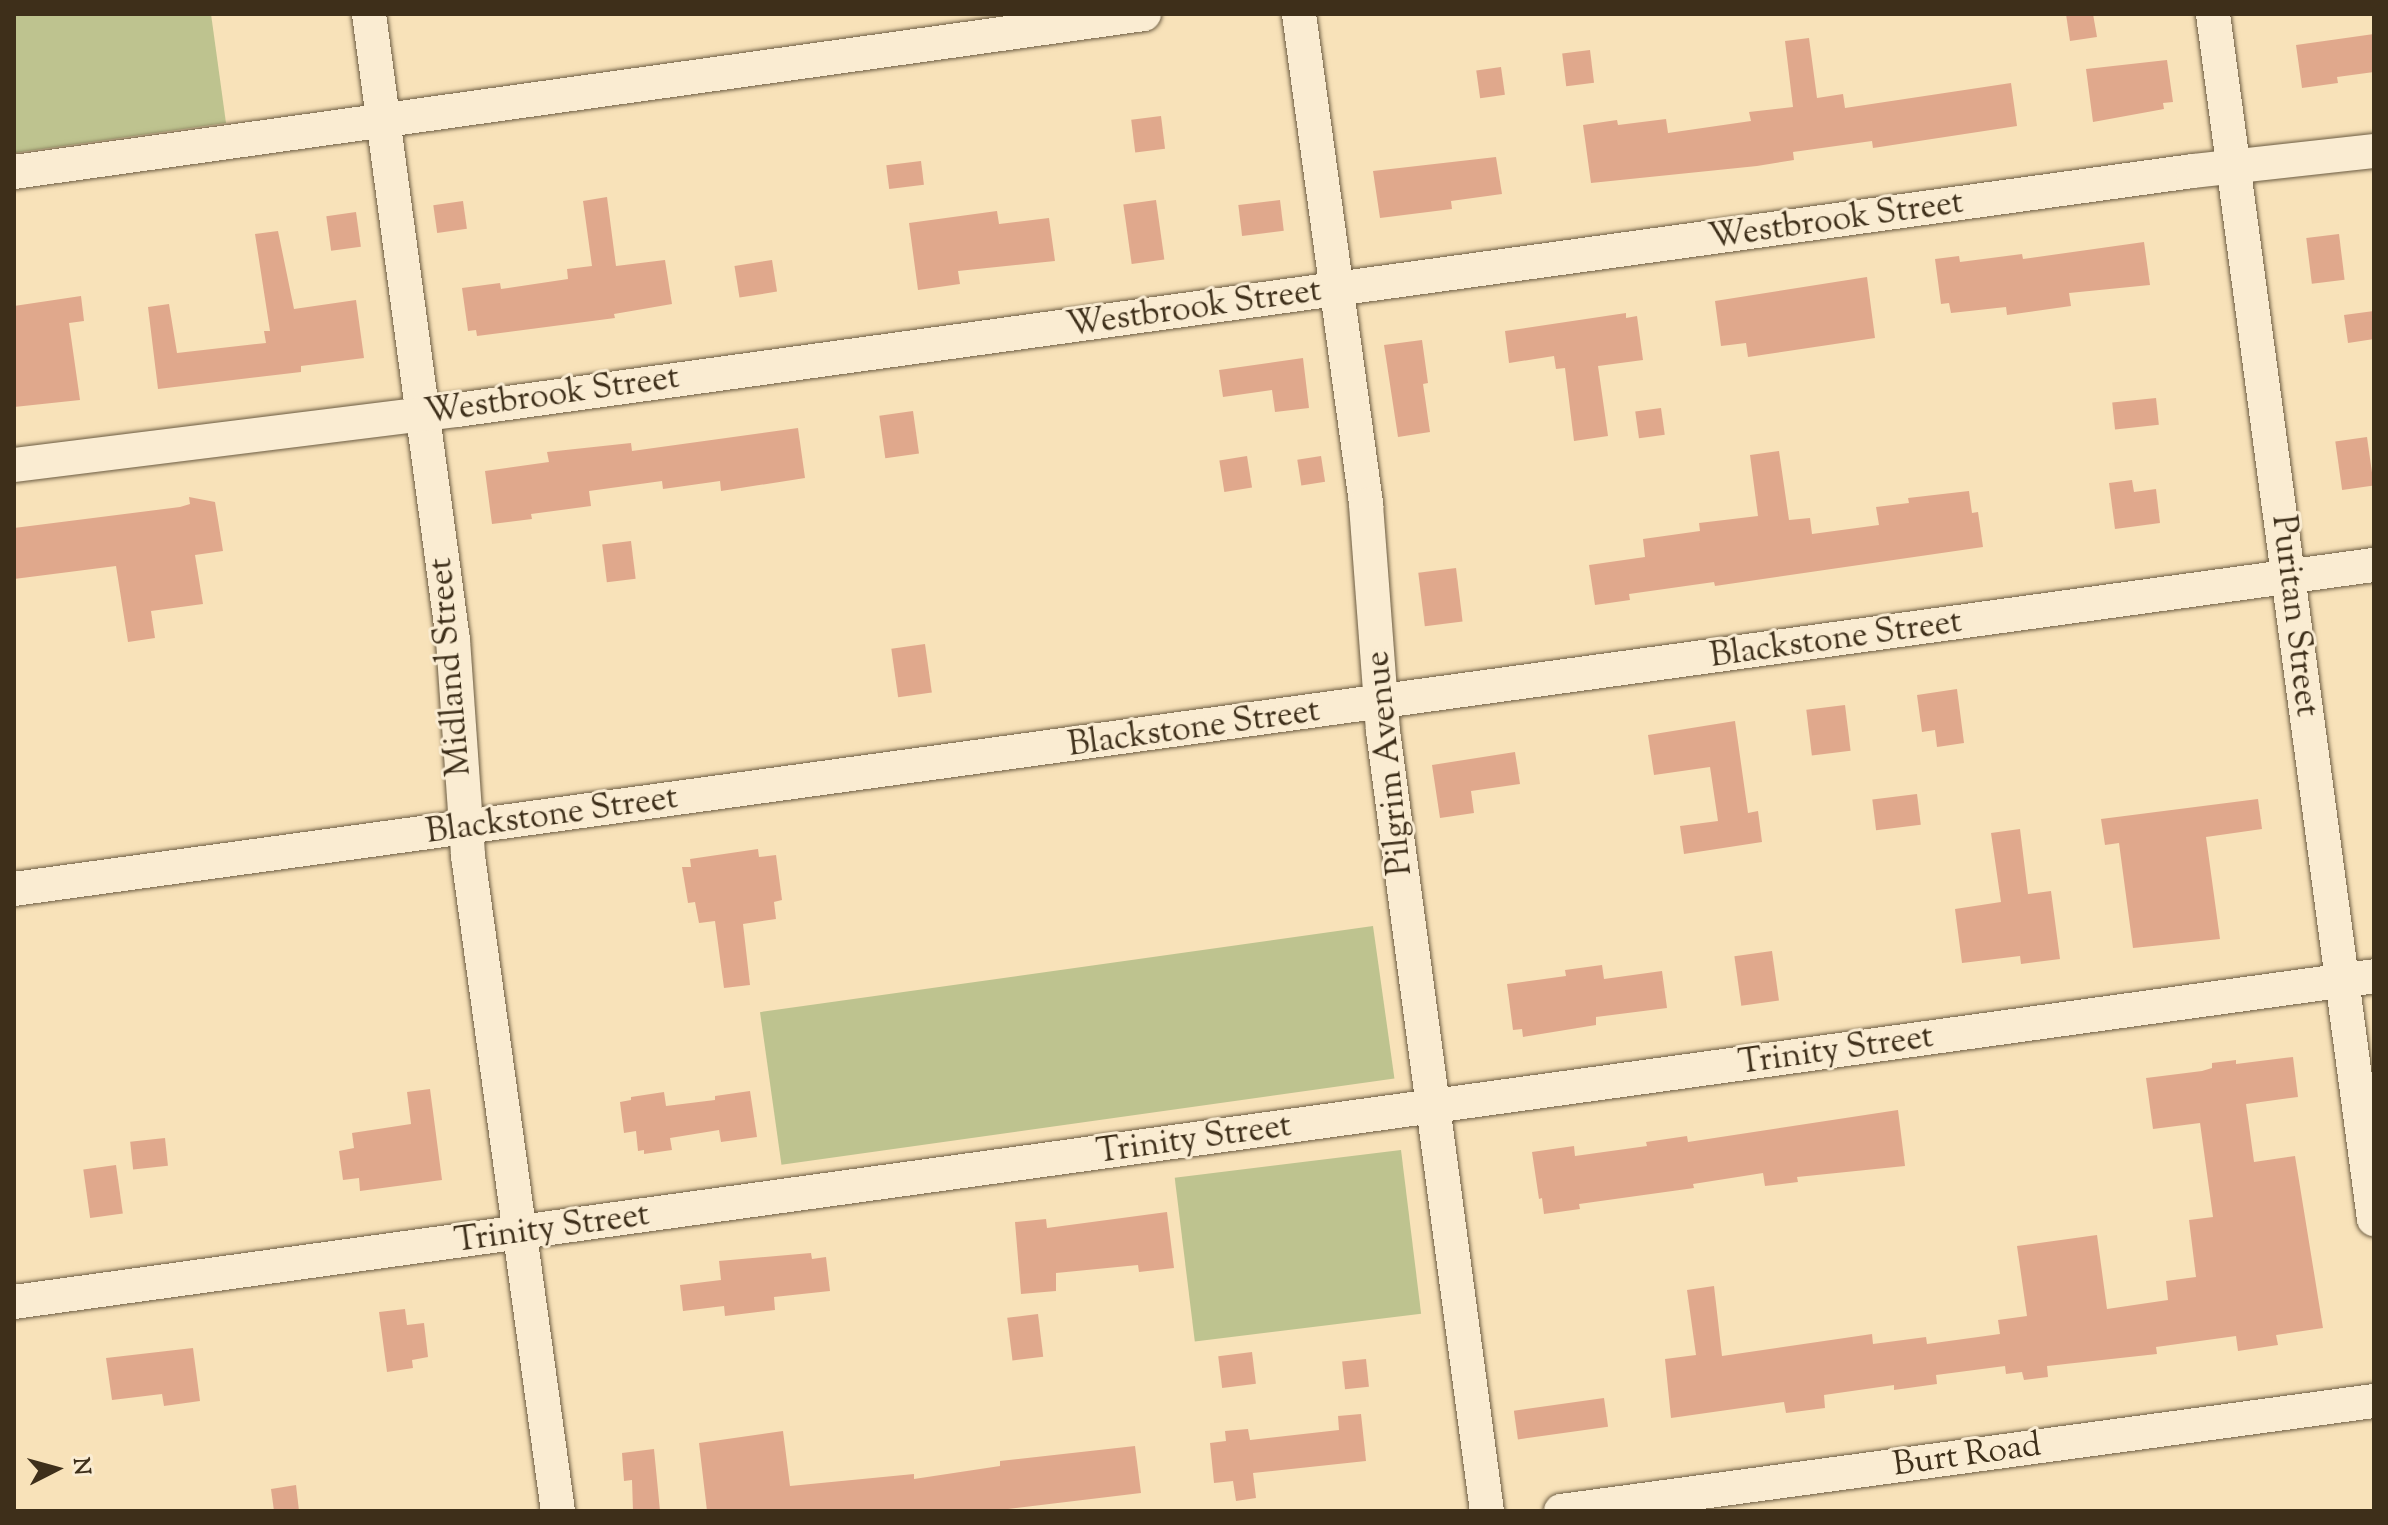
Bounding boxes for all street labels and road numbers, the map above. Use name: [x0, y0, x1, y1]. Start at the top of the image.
street label: Westbrook Street: [1706, 183, 1966, 259]
street label: Westbrook Street: [1064, 271, 1324, 347]
street label: Westbrook Street: [422, 358, 682, 434]
street label: Puritan Street: [2261, 513, 2327, 719]
street label: Midland Street: [421, 556, 481, 778]
street label: Blackstone Street: [1707, 602, 1965, 678]
street label: Pilgrim Avenue: [1358, 649, 1422, 877]
street label: Blackstone Street: [1065, 691, 1323, 767]
street label: Blackstone Street: [423, 778, 681, 854]
street label: Trinity Street: [1736, 1017, 1936, 1085]
street label: Trinity Street: [1094, 1106, 1294, 1174]
street label: Trinity Street: [452, 1195, 652, 1263]
street label: Burt Road: [1890, 1425, 2044, 1487]

